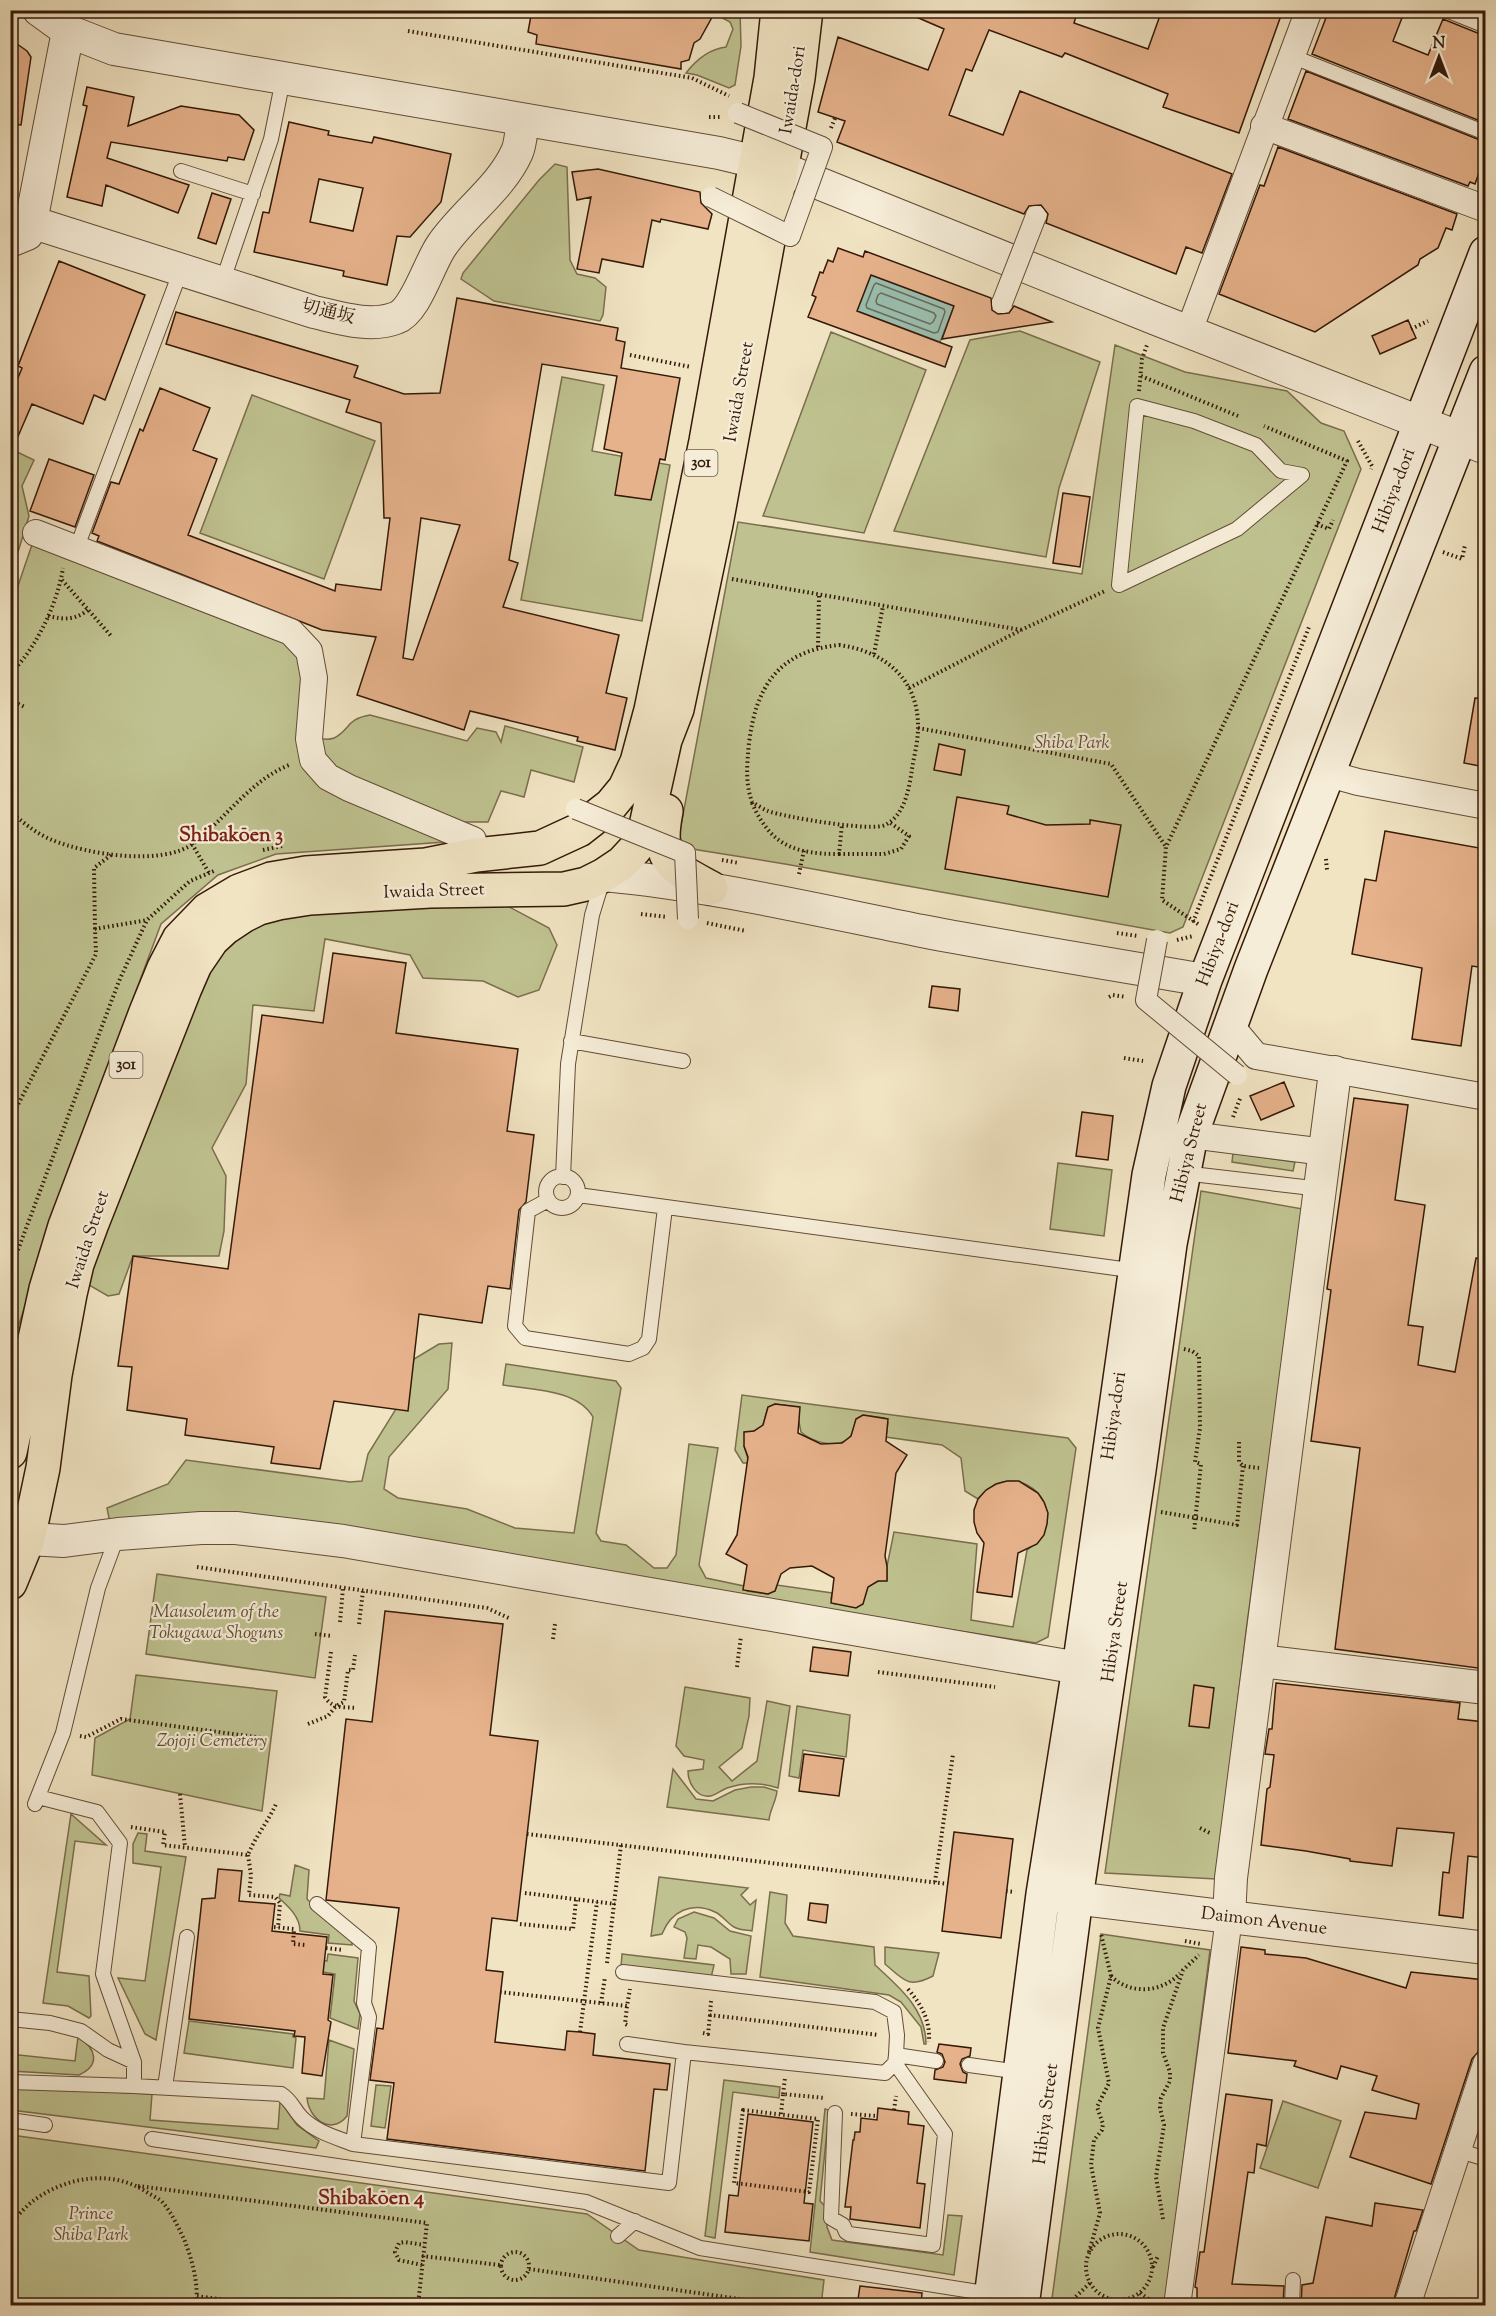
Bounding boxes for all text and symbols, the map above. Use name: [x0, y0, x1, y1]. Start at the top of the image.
north arrow: [1409, 27, 1469, 87]
text: N: [1433, 33, 1446, 56]
street label: Iwaida-dori: [774, 44, 814, 136]
street label: 切通坂: [299, 294, 357, 332]
street label: Iwaida Street: [718, 340, 762, 444]
street label: Hibiya-dori: [1367, 445, 1423, 537]
road number: 301: [684, 450, 718, 476]
park label: Shiba Park: [1034, 731, 1110, 757]
district label: Shibakōen 3: [179, 822, 283, 851]
street label: Iwaida Street: [383, 877, 485, 907]
street label: Hibiya-dori: [1191, 898, 1247, 990]
road number: 301: [110, 1052, 142, 1078]
street label: Hibiya Street: [1165, 1101, 1215, 1205]
street label: Iwaida Street: [61, 1188, 117, 1292]
street label: Hibiya-dori: [1096, 1370, 1134, 1462]
street label: Hibiya Street: [1096, 1580, 1136, 1684]
park label: Mausoleum of the Tokugawa Shoguns: [149, 1600, 283, 1647]
park label: Zojoji Cemetery: [157, 1729, 267, 1755]
street label: Daimon Avenue: [1199, 1901, 1329, 1943]
street label: Hibiya Street: [1028, 2062, 1066, 2166]
district label: Shibakōen 4: [318, 2185, 424, 2214]
park label: Prince Shiba Park: [53, 2202, 129, 2249]

